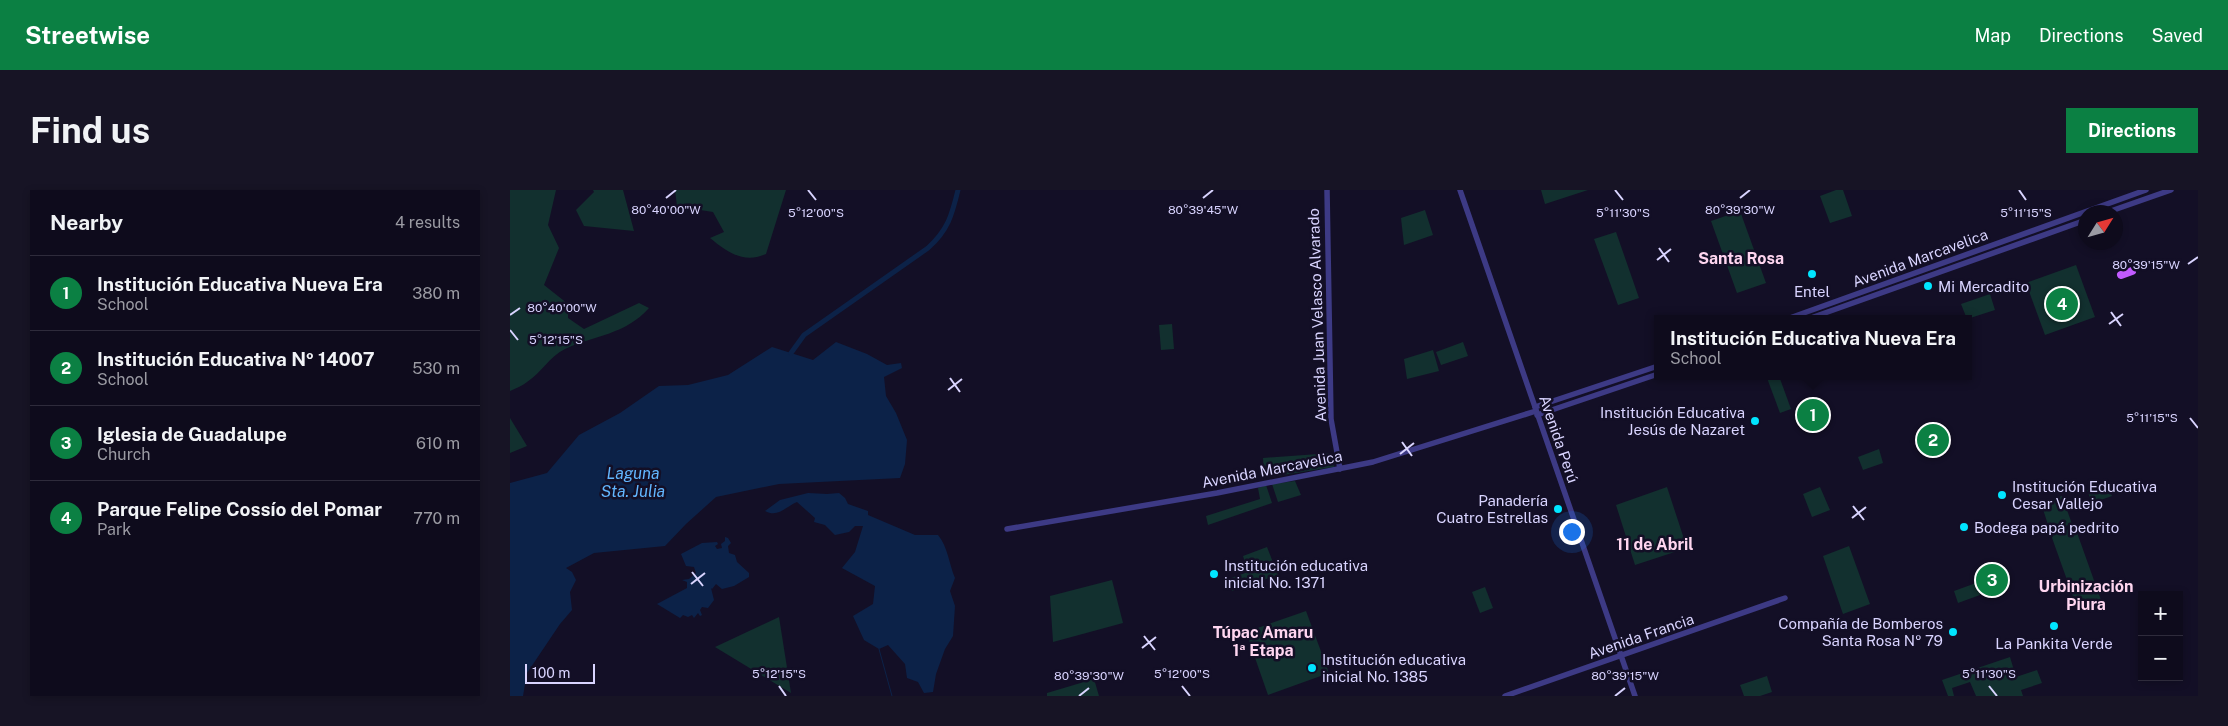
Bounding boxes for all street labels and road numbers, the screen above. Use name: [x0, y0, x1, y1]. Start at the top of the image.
street label: Avenida Juan Velasco Alvarado: [1305, 208, 1329, 422]
street label: Avenida Marcavelica: [1850, 226, 1990, 290]
street label: Avenida Perú: [1536, 393, 1582, 485]
street label: Avenida Marcavelica: [1200, 447, 1344, 491]
street label: Avenida Francia: [1586, 610, 1696, 662]

